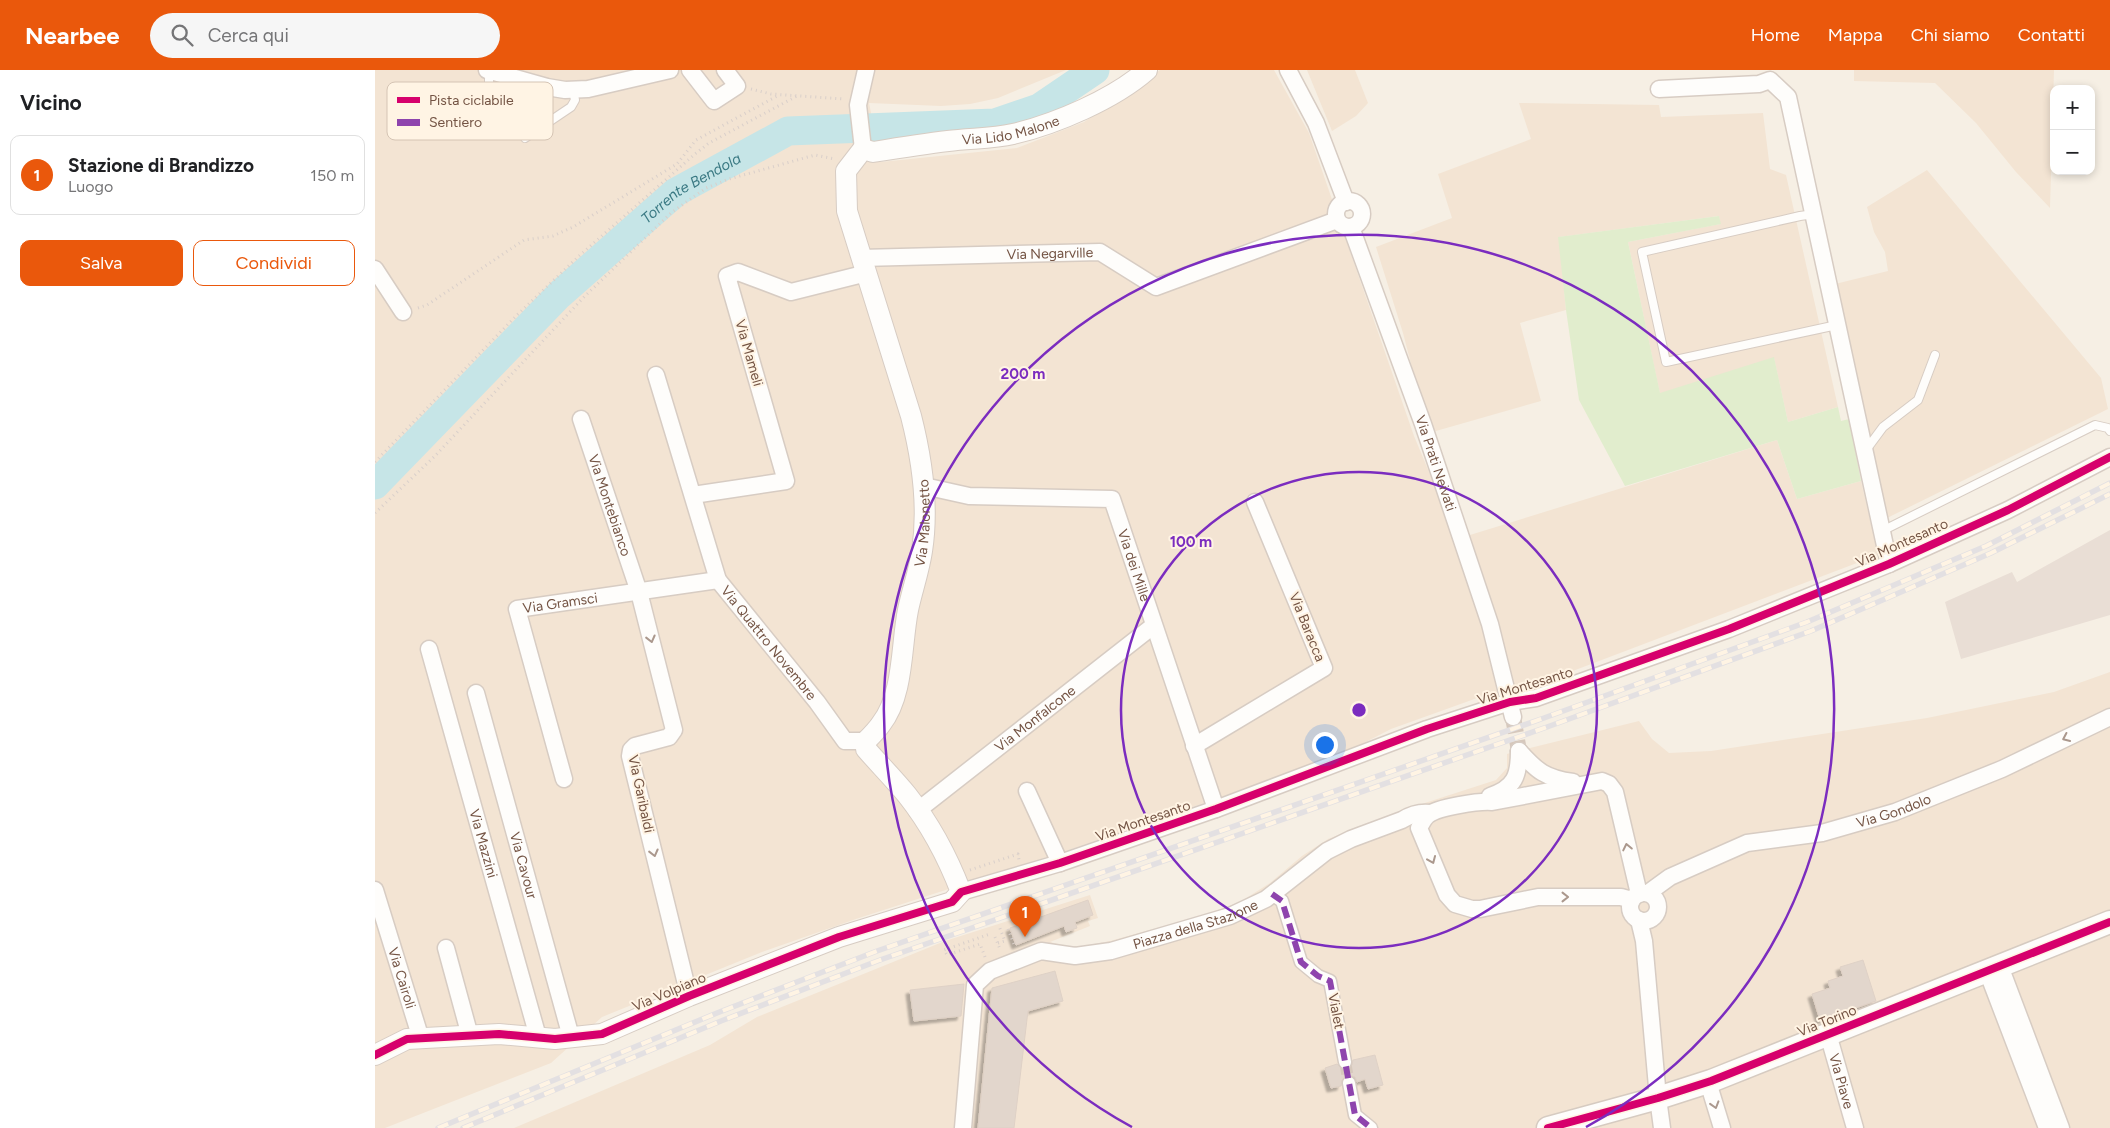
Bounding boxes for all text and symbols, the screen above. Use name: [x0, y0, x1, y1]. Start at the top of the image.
search box: [150, 13, 500, 58]
text: Nearbee: [25, 21, 120, 50]
icon: search: [168, 21, 196, 49]
text: Cerca qui: [208, 24, 289, 47]
text: Home: [1751, 24, 1800, 46]
text: Mappa: [1828, 24, 1883, 46]
text: Chi siamo: [1911, 24, 1990, 46]
text: Contatti: [2018, 24, 2085, 46]
legend: [387, 82, 553, 140]
map controls: [2050, 85, 2095, 175]
button: +: [2050, 85, 2095, 130]
text: Vicino: [20, 90, 82, 115]
text: Pista ciclabile: [429, 92, 514, 109]
street label: Via Lido Malone: [961, 112, 1062, 148]
text: Sentiero: [429, 114, 482, 131]
button: −: [2050, 130, 2095, 175]
water label: Torrente Bendola: [637, 149, 744, 227]
text: Stazione di Brandizzo: [68, 154, 254, 177]
text: 1: [34, 166, 40, 185]
text: 150 m: [310, 166, 354, 185]
text: Luogo: [68, 177, 113, 196]
button: Salva: [20, 240, 183, 286]
button: Condividi: [193, 240, 355, 286]
street label: Via Negarville: [1006, 244, 1094, 263]
street label: Via Mameli: [731, 318, 767, 388]
text: 200 m: [1001, 365, 1045, 383]
street label: Via Prati Neivati: [1412, 413, 1460, 513]
street label: Via Montebianco: [585, 452, 635, 558]
street label: Via Malonetto: [911, 479, 933, 569]
street label: Via Montesanto: [1853, 515, 1951, 571]
street label: Via dei Mille: [1114, 527, 1154, 604]
text: 100 m: [1170, 533, 1212, 551]
street label: Via Quattro Novembre: [717, 582, 821, 704]
street label: Via Gramsci: [522, 589, 599, 617]
street label: Via Baracca: [1285, 590, 1329, 664]
one-way arrow: [645, 635, 656, 644]
street label: Via Montesanto: [1475, 663, 1575, 709]
street label: Via Monfalcone: [991, 681, 1079, 755]
centre of rings: [1350, 701, 1368, 719]
your location: [1312, 732, 1338, 758]
one-way arrow: [2062, 732, 2071, 742]
street label: Via Garibaldi: [624, 754, 658, 834]
street label: Via Gondolo: [1854, 790, 1933, 831]
street label: Via Montesanto: [1093, 797, 1193, 845]
street label: Via Mazzini: [466, 807, 501, 880]
street label: Via Cavour: [506, 830, 541, 901]
one-way arrow: [1622, 842, 1633, 851]
one-way arrow: [648, 849, 659, 858]
one-way arrow: [1425, 855, 1436, 864]
one-way arrow: [1562, 892, 1569, 902]
pin: 1: [1009, 896, 1041, 937]
street label: Piazza della Stazione: [1131, 896, 1261, 953]
street label: Via Cairoli: [385, 945, 420, 1011]
street label: Via Volpiano: [630, 969, 708, 1015]
street label: Vialet: [1324, 992, 1348, 1030]
street label: Via Torino: [1795, 1001, 1859, 1041]
street label: Via Piave: [1826, 1051, 1858, 1111]
one-way arrow: [1709, 1100, 1719, 1108]

